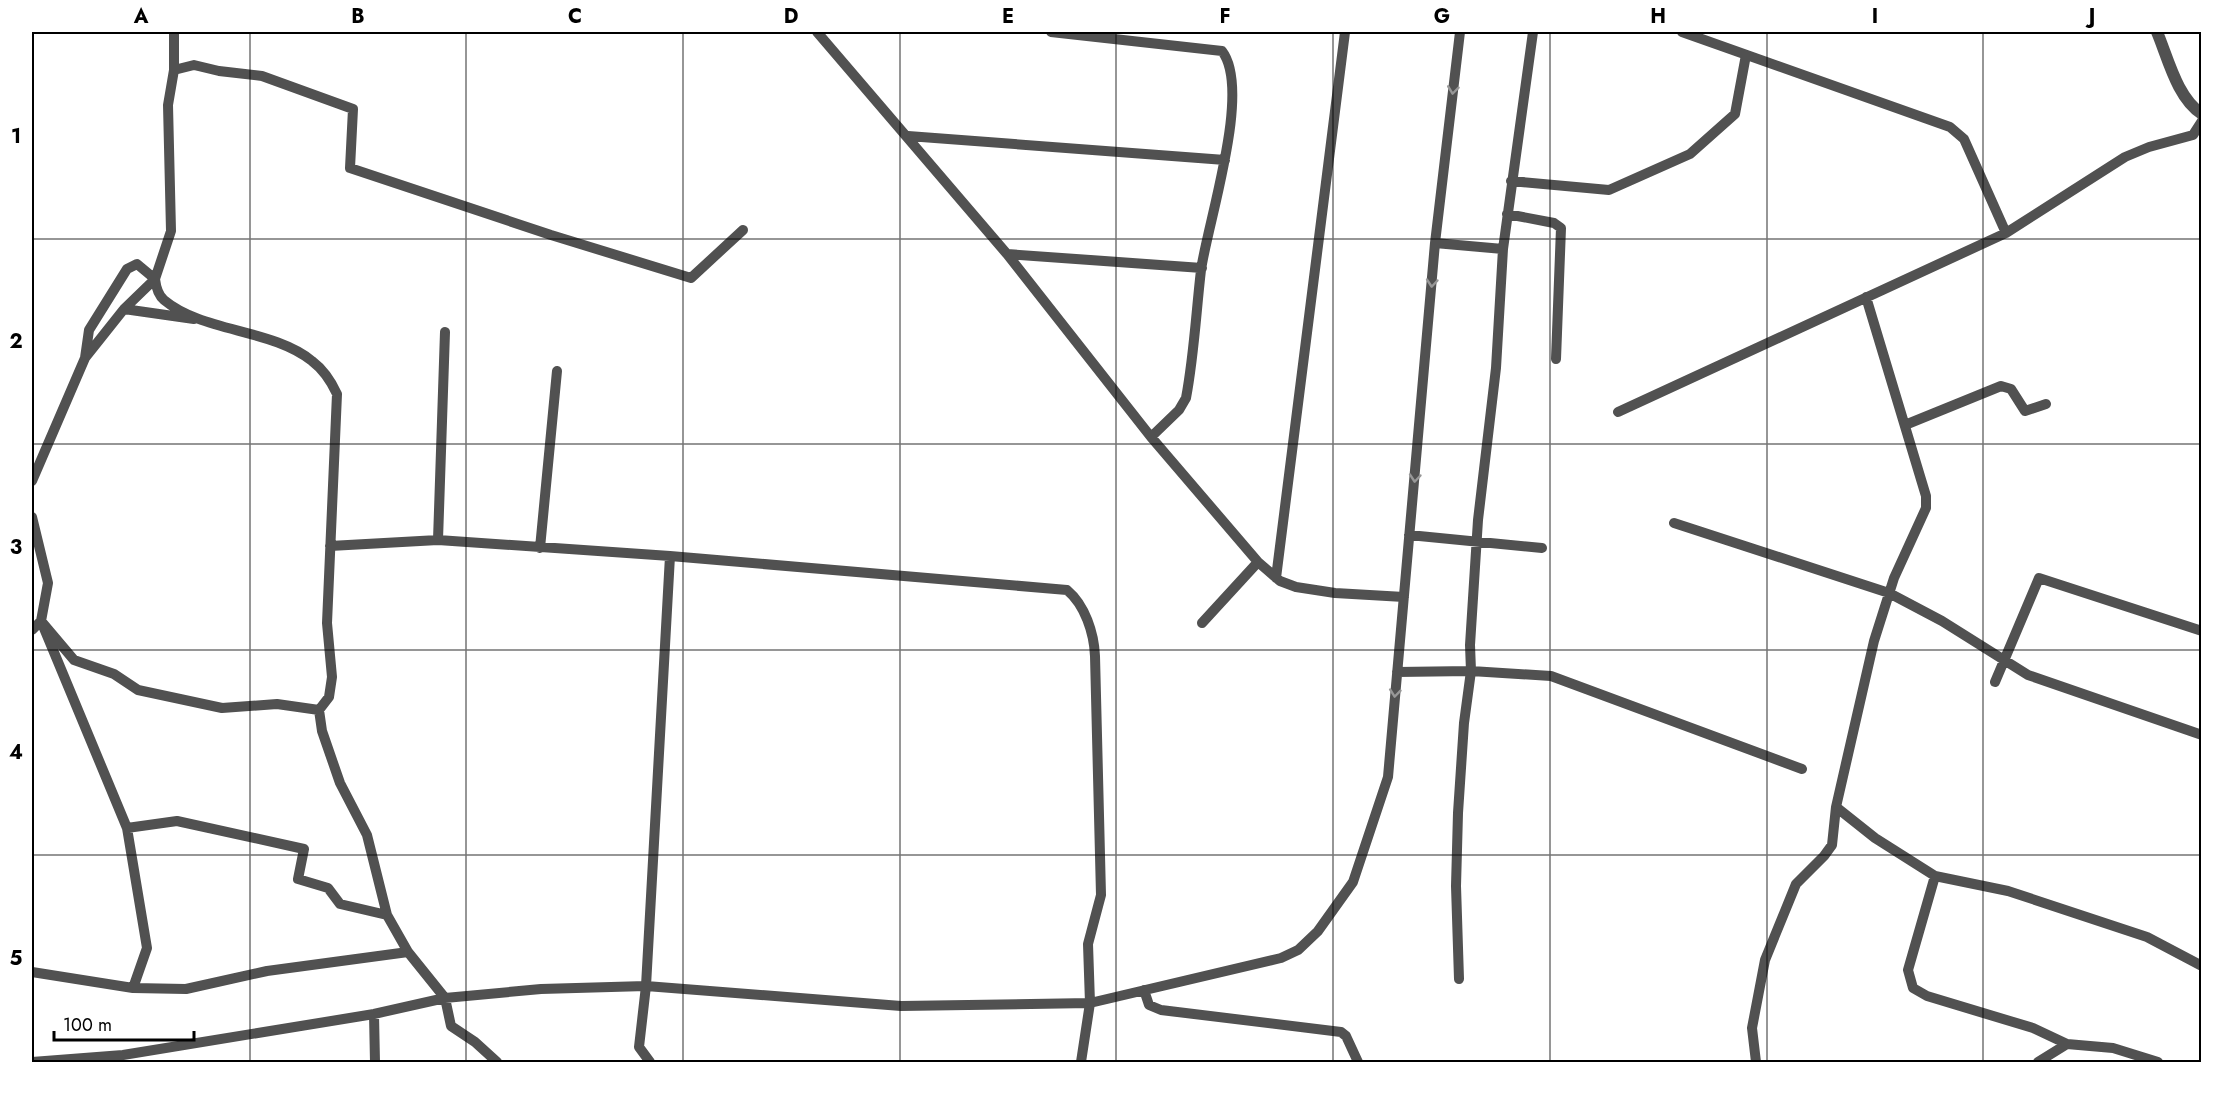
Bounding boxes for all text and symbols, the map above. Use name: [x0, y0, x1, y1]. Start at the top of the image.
text: A: [133, 2, 149, 31]
text: B: [351, 2, 365, 31]
text: C: [568, 2, 582, 31]
text: D: [784, 2, 798, 31]
text: E: [1002, 2, 1014, 31]
text: F: [1219, 2, 1231, 31]
text: G: [1434, 2, 1450, 31]
text: H: [1650, 2, 1666, 31]
text: I: [1872, 2, 1878, 31]
text: J: [2085, 2, 2095, 31]
one-way arrow: [1448, 85, 1460, 94]
text: 1: [11, 122, 21, 151]
one-way arrow: [1425, 279, 1438, 288]
text: 2: [9, 327, 23, 356]
one-way arrow: [1408, 473, 1421, 482]
text: 3: [10, 533, 22, 562]
one-way arrow: [1389, 688, 1402, 697]
text: 4: [9, 738, 23, 767]
text: 5: [10, 944, 23, 973]
scale bar: [54, 1004, 194, 1042]
text: 100 m: [63, 1012, 112, 1038]

